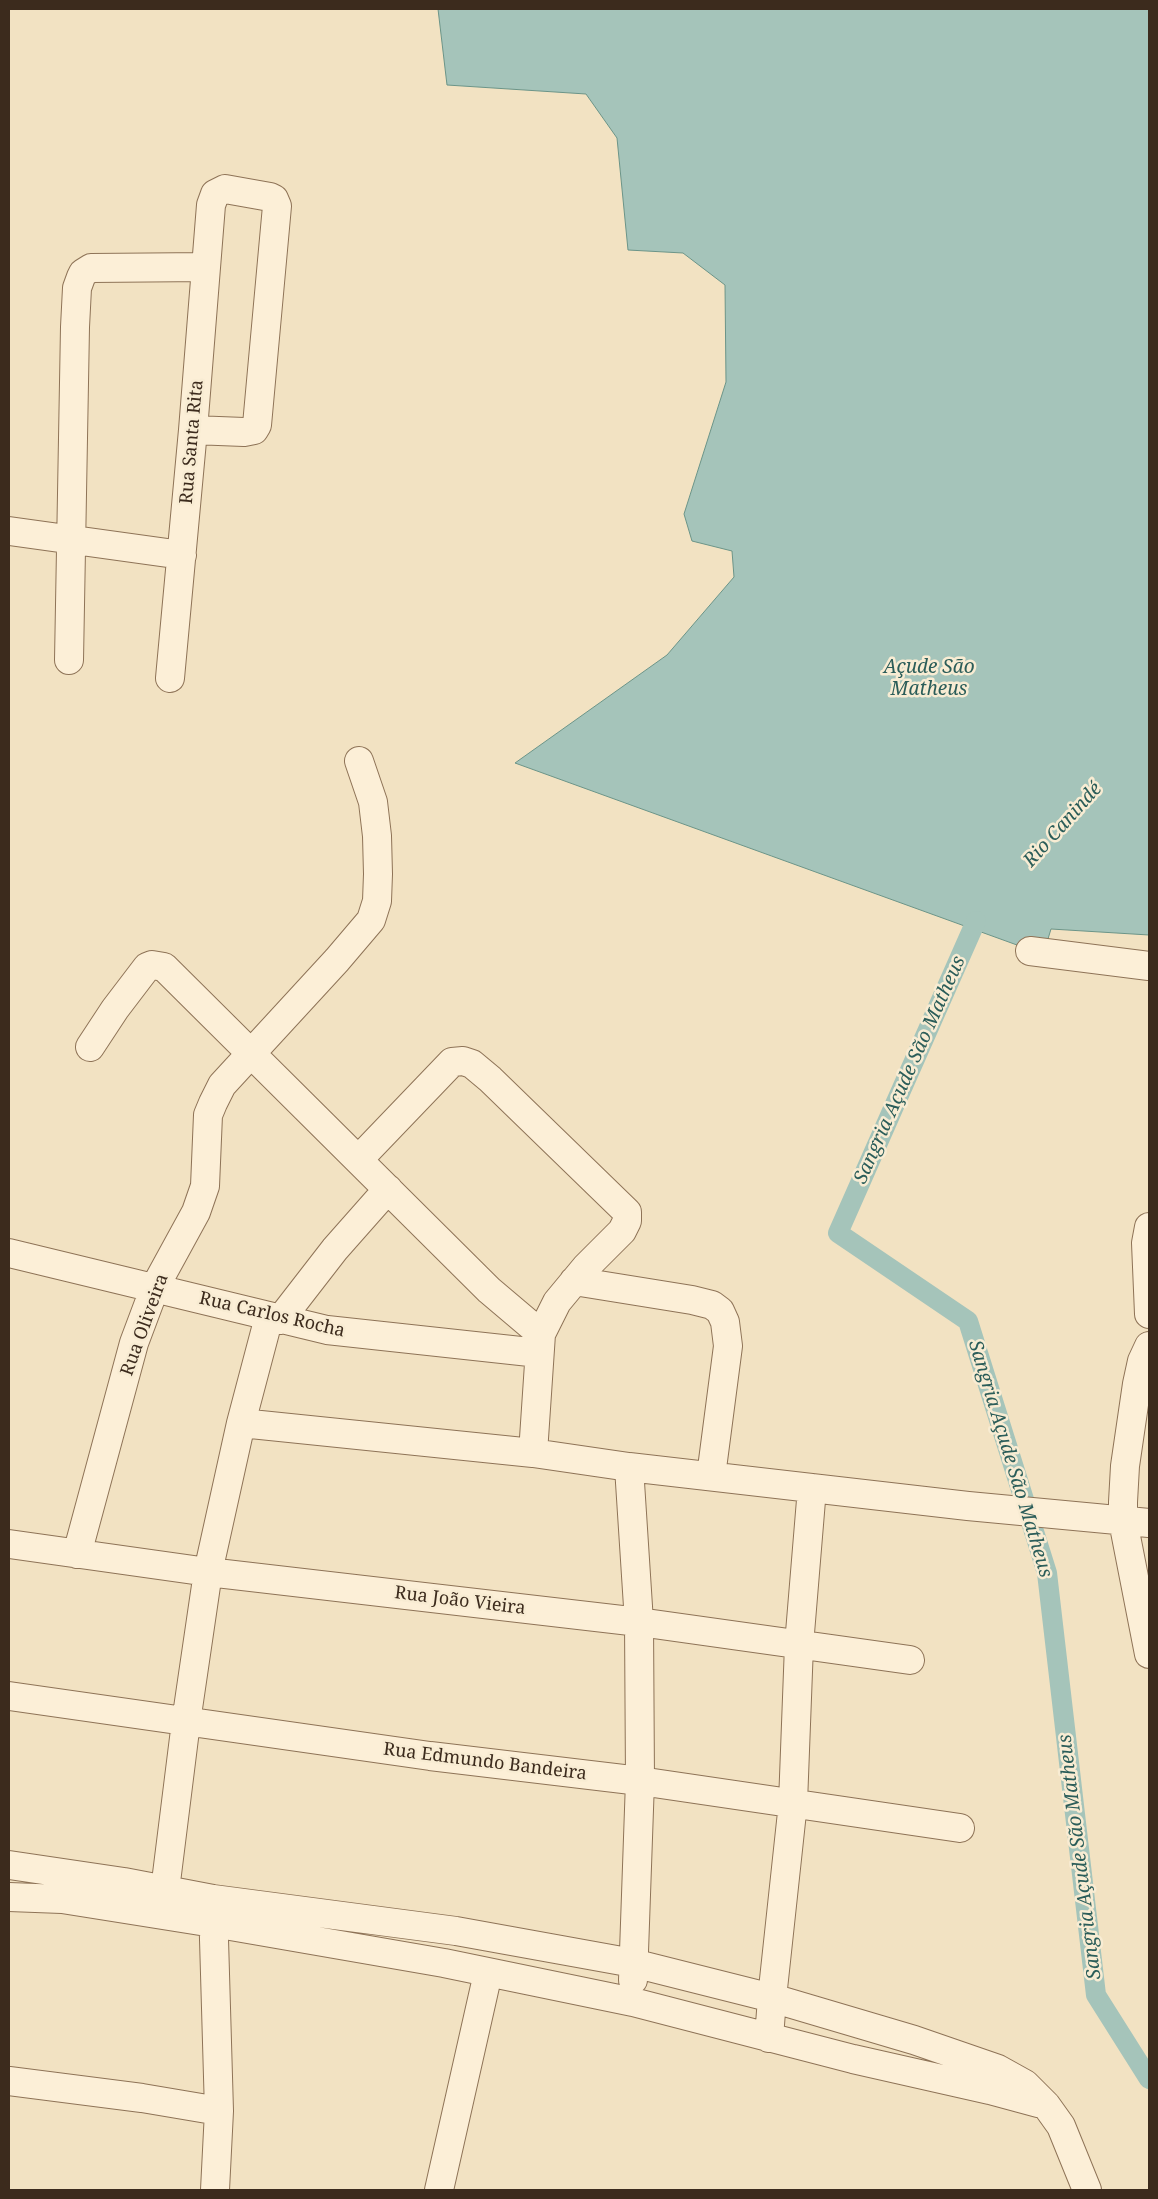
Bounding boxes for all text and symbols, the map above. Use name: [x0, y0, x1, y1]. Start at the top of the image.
street label: Rua Santa Rita: [176, 379, 208, 505]
water label: Açude São Matheus: [883, 657, 975, 701]
water label: Rio Canindé: [1019, 778, 1107, 872]
water label: Sangria Açude São Matheus: [849, 953, 971, 1187]
street label: Rua Oliveira: [117, 1271, 173, 1379]
street label: Rua Carlos Rocha: [197, 1288, 347, 1342]
water label: Sangria Açude São Matheus: [963, 1338, 1057, 1580]
street label: Rua João Vieira: [393, 1582, 527, 1620]
water label: Sangria Açude São Matheus: [1054, 1733, 1106, 1981]
street label: Rua Edmundo Bandeira: [382, 1739, 588, 1785]

